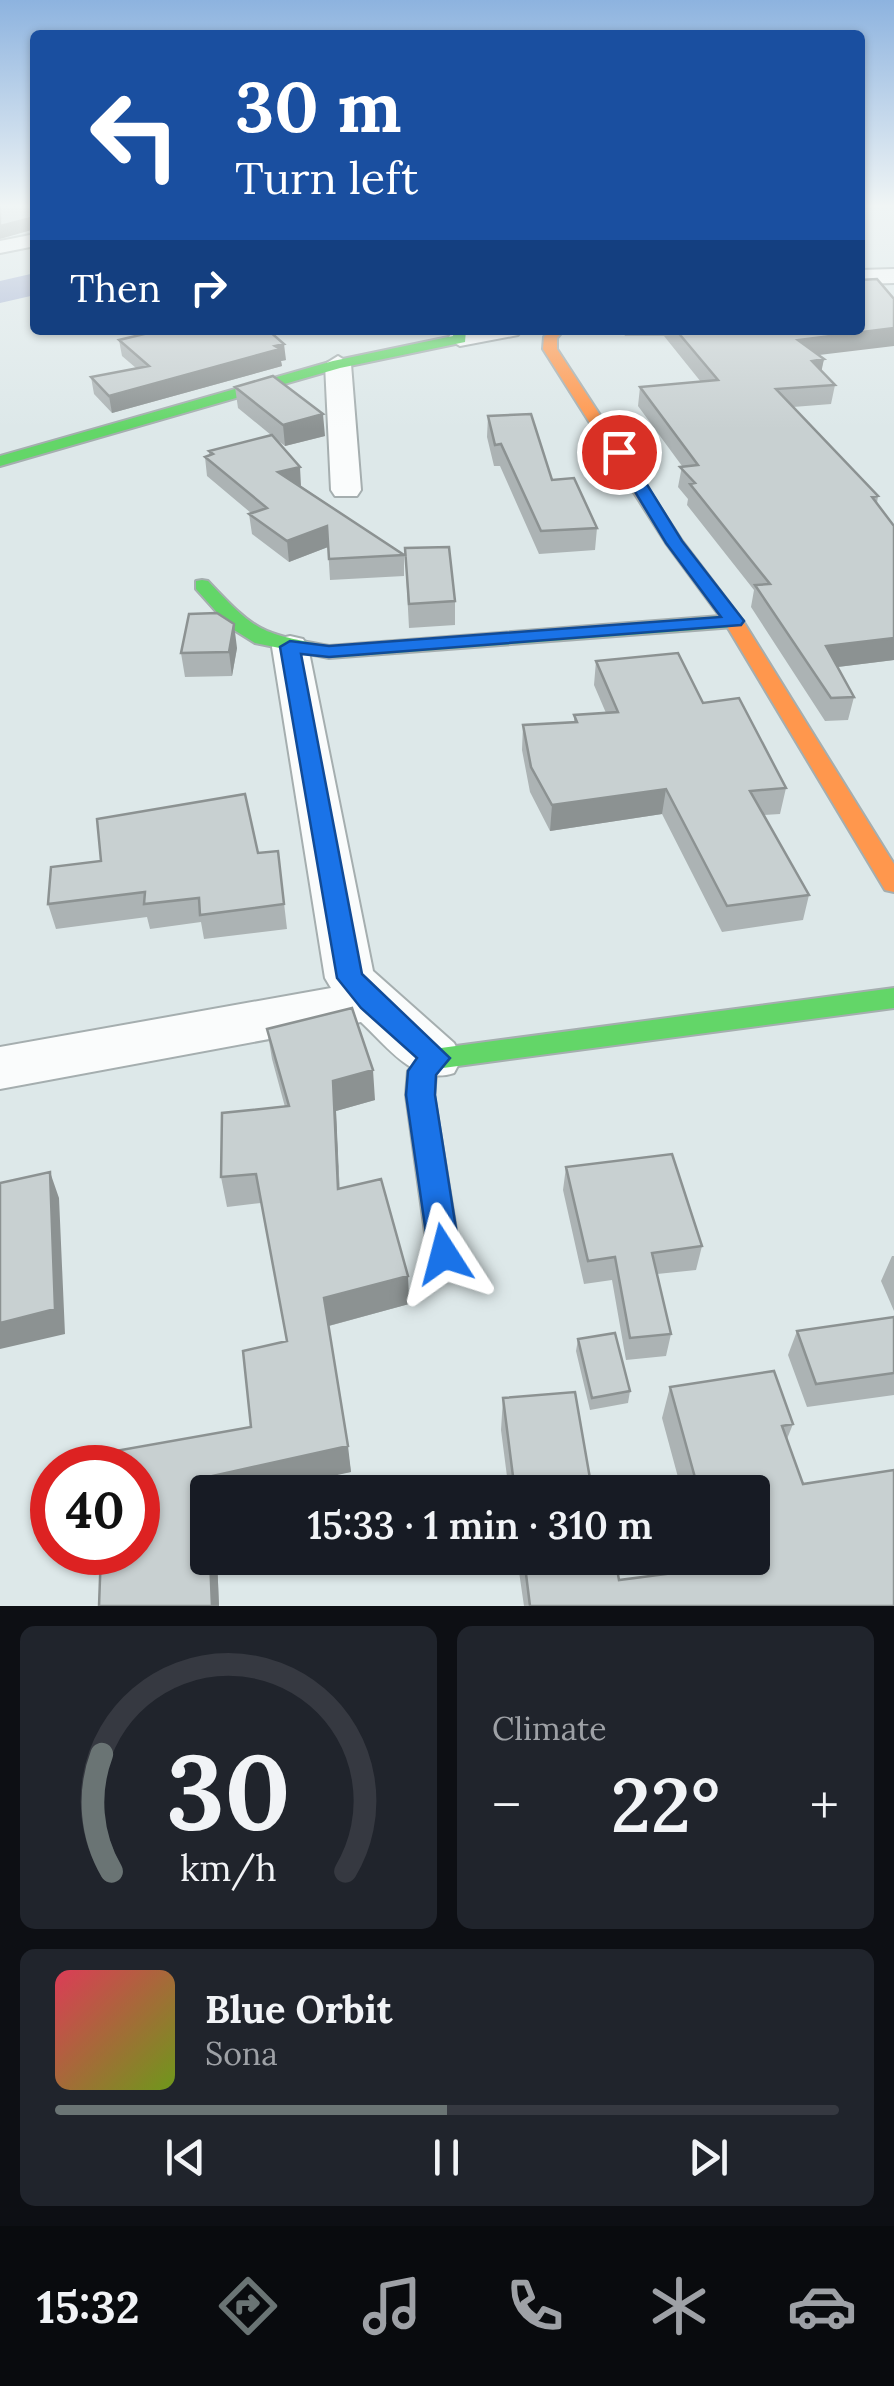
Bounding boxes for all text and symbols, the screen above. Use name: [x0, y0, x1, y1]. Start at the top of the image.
text: 30 m: [235, 62, 402, 151]
icon: left: [70, 70, 200, 200]
text: Turn left: [235, 149, 418, 206]
icon: right: [181, 260, 236, 315]
text: Then: [70, 264, 161, 312]
pin: [577, 410, 662, 495]
icon: arrive: [592, 425, 647, 480]
position arrow: [392, 1202, 496, 1306]
speed limit sign: 40: [30, 1445, 160, 1575]
text: 15:33 · 1 min · 310 m: [307, 1501, 653, 1549]
text: Climate: [492, 1708, 607, 1749]
text: 30: [166, 1724, 291, 1857]
text: 22°: [611, 1757, 720, 1853]
text: −: [492, 1770, 521, 1840]
text: +: [810, 1770, 839, 1840]
text: km/h: [180, 1845, 277, 1891]
text: Blue Orbit: [205, 1985, 392, 2033]
text: Sona: [205, 2033, 278, 2074]
icon: previous: [158, 2130, 213, 2185]
icon: pause: [419, 2130, 474, 2185]
icon: next: [681, 2130, 736, 2185]
icon: directions: [213, 2271, 283, 2341]
icon: music: [357, 2271, 427, 2341]
icon: phone: [500, 2271, 570, 2341]
icon: climate: [644, 2271, 714, 2341]
icon: car: [787, 2271, 857, 2341]
text: 15:32: [37, 2278, 140, 2335]

